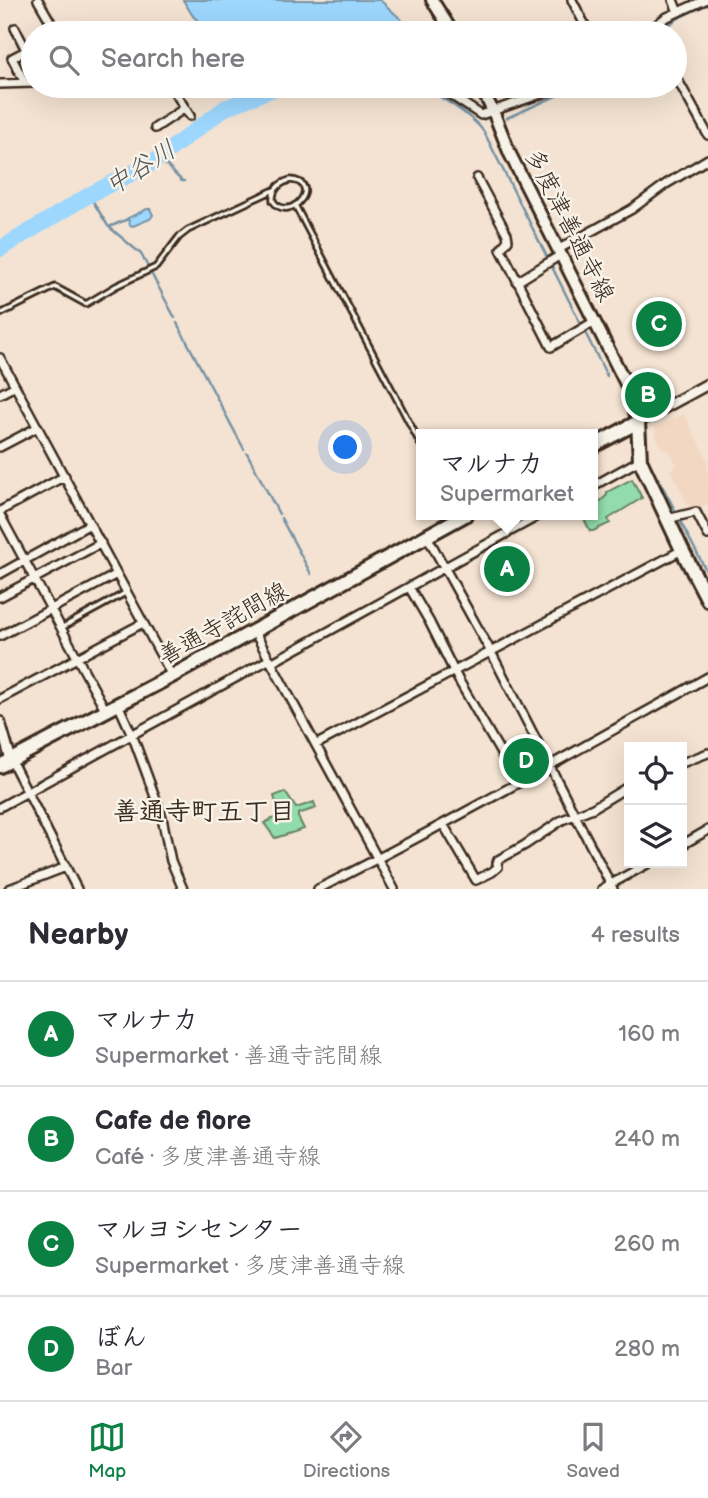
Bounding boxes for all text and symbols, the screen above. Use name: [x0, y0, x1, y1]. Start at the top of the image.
search box: [21, 21, 687, 98]
icon: search: [45, 41, 83, 79]
text: Search here: [101, 44, 245, 75]
water label: 中谷川: [100, 134, 182, 202]
street label: 多度津善通寺線: [518, 144, 621, 307]
pin: C: [636, 298, 682, 350]
pin: B: [625, 369, 671, 421]
popup: [416, 429, 598, 520]
your location: [328, 430, 362, 464]
text: マルナカ: [440, 449, 544, 480]
text: Supermarket: [440, 480, 574, 508]
pin: A: [484, 543, 530, 595]
street label: 善通寺詫間線: [153, 576, 293, 671]
pin: D: [503, 735, 549, 787]
map controls: [624, 742, 687, 868]
button: locate: [624, 742, 687, 805]
district label: 善通寺町五丁目: [113, 797, 295, 828]
button: layers: [624, 805, 687, 868]
text: Nearby: [28, 917, 128, 953]
text: 4 results: [591, 921, 680, 949]
text: マルナカ: [95, 1005, 198, 1036]
text: A: [44, 1020, 58, 1048]
text: 160 m: [618, 1020, 680, 1048]
text: Supermarket · 善通寺詫間線: [95, 1042, 382, 1070]
text: Cafe de flore: [95, 1106, 251, 1137]
text: B: [43, 1125, 59, 1153]
text: 240 m: [614, 1125, 680, 1153]
text: Café · 多度津善通寺線: [95, 1143, 320, 1171]
text: マルヨシセンター: [95, 1215, 302, 1246]
text: C: [43, 1230, 59, 1258]
text: 260 m: [614, 1230, 680, 1258]
text: Supermarket · 多度津善通寺線: [95, 1252, 405, 1280]
text: ぼん: [95, 1323, 147, 1354]
text: D: [43, 1335, 59, 1363]
text: 280 m: [614, 1335, 680, 1363]
text: Bar: [95, 1354, 132, 1382]
tab: Map: [88, 1418, 126, 1483]
tab: Directions: [303, 1418, 390, 1483]
tab: Saved: [566, 1418, 620, 1483]

